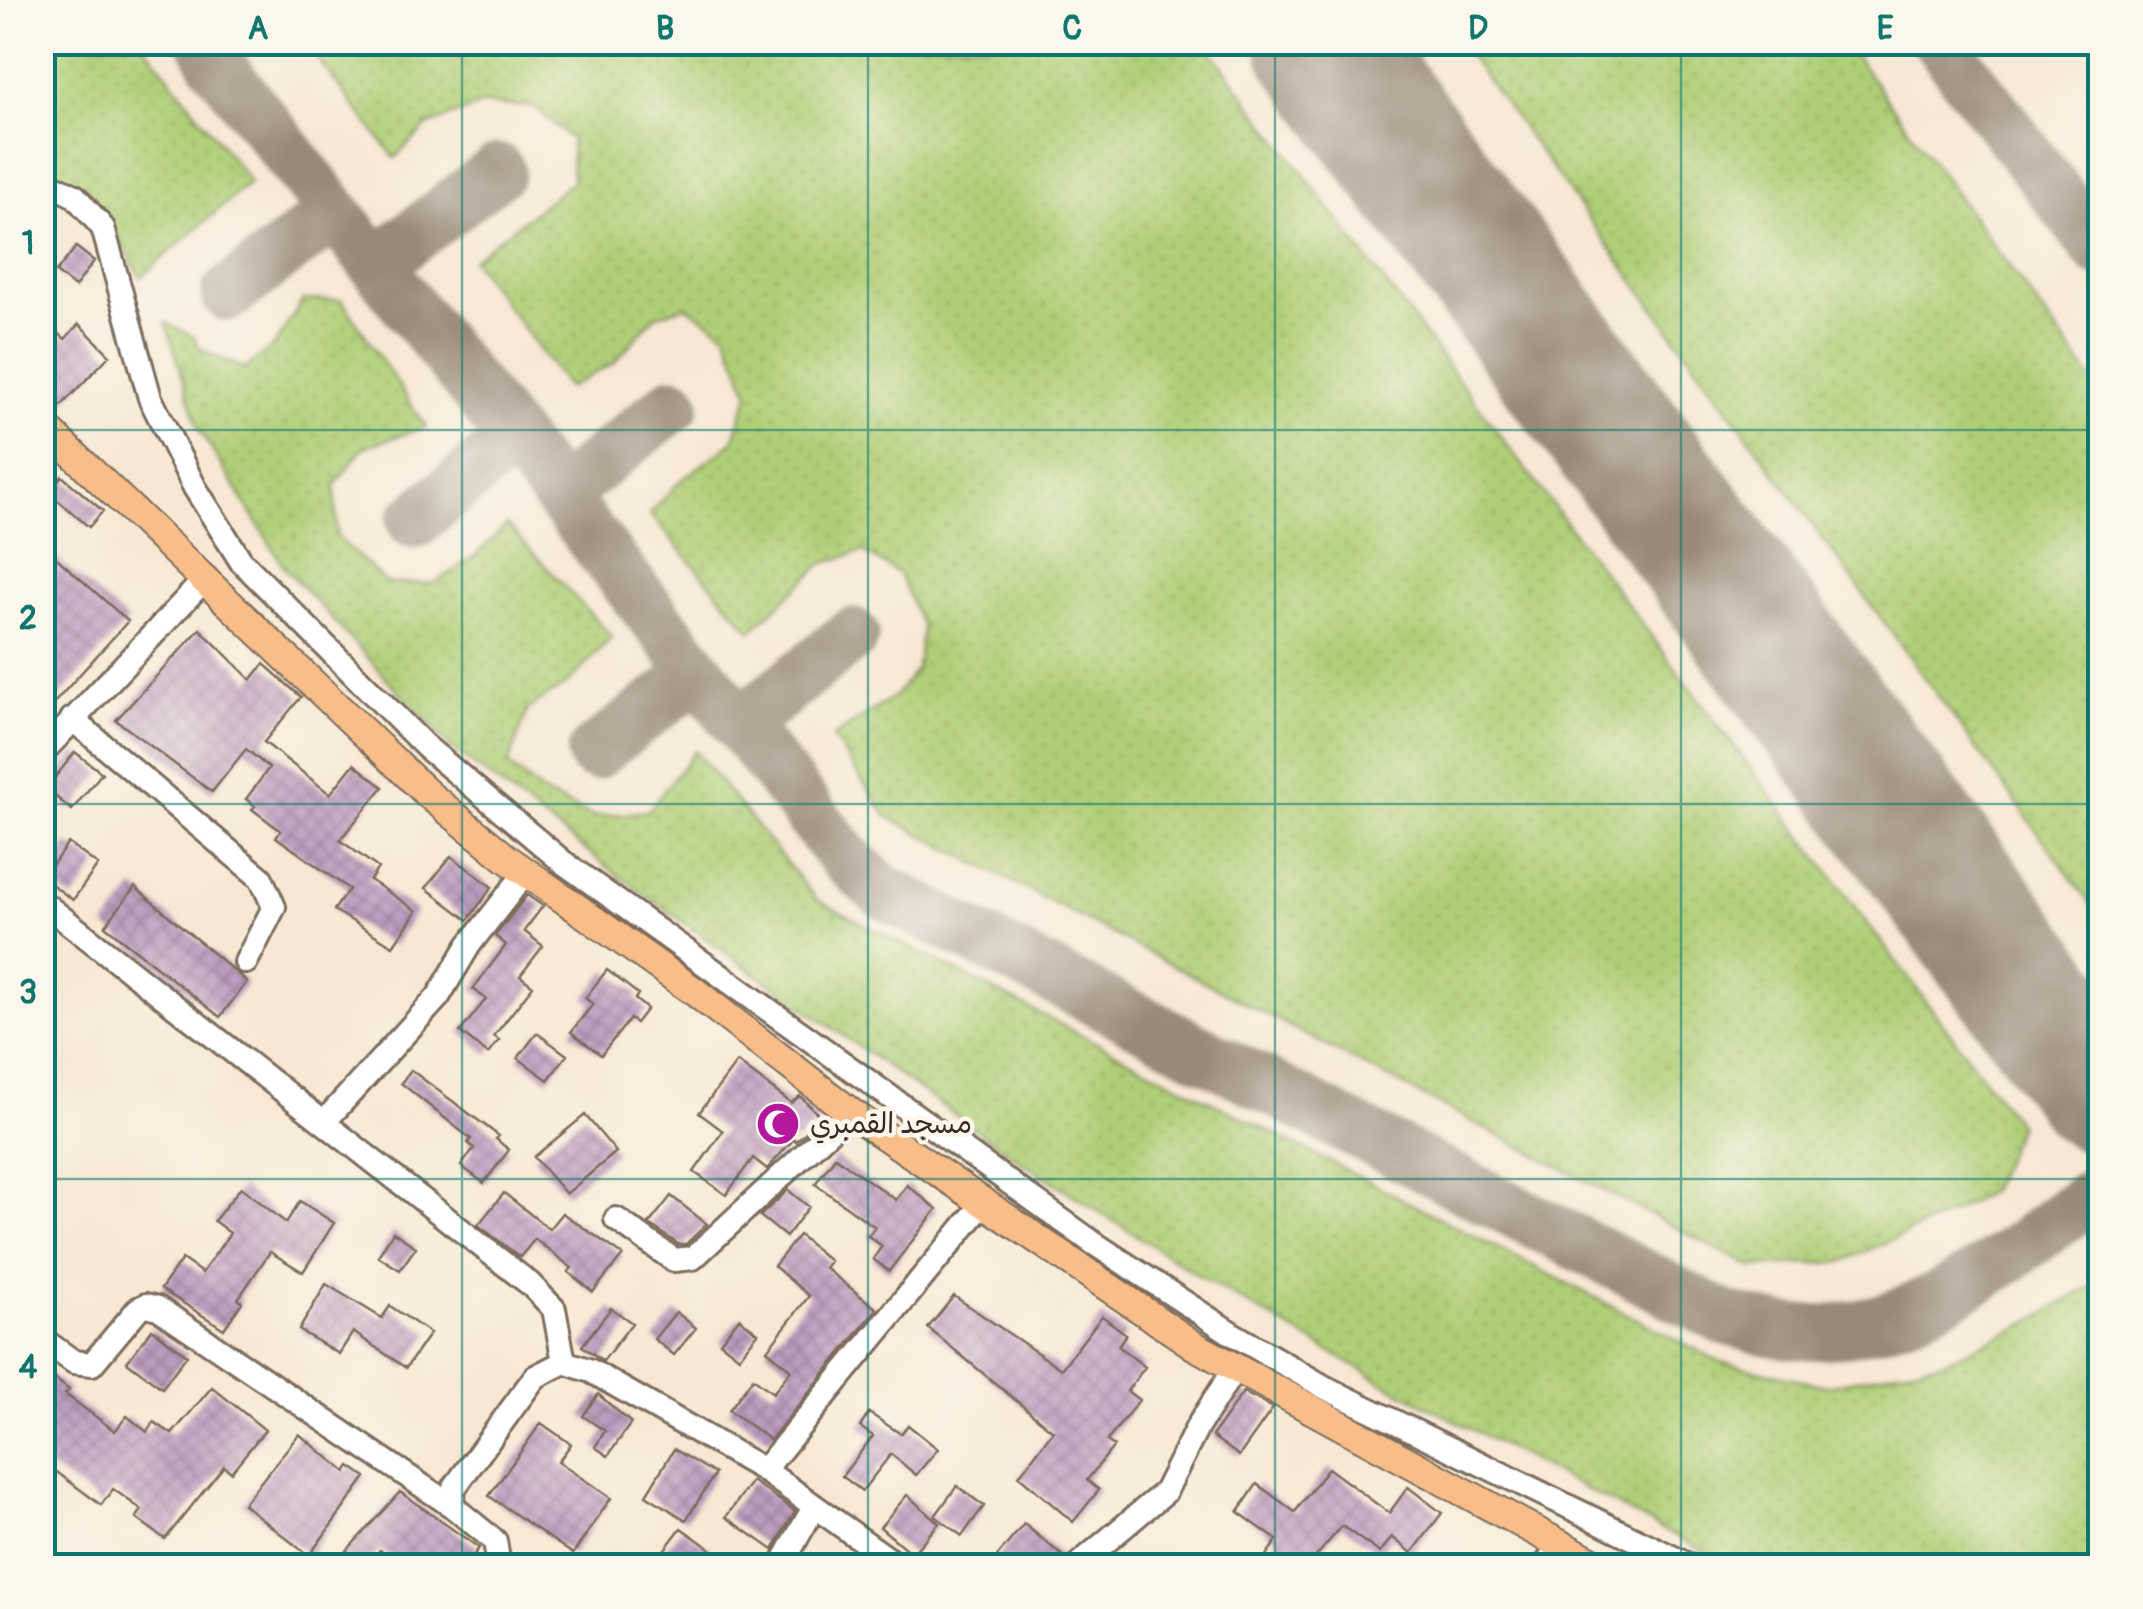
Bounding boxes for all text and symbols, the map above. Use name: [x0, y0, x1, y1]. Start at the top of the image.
text: A: [248, 9, 269, 49]
text: B: [656, 9, 674, 49]
text: C: [1062, 9, 1082, 49]
text: D: [1468, 9, 1488, 49]
text: E: [1877, 9, 1894, 49]
text: 1: [22, 224, 34, 264]
text: 2: [19, 599, 37, 639]
text: 3: [19, 973, 37, 1013]
mosque icon: مسجد القمبري: [755, 1101, 801, 1147]
place label: مسجد القمبري: [810, 1107, 972, 1144]
text: 4: [19, 1348, 38, 1388]

